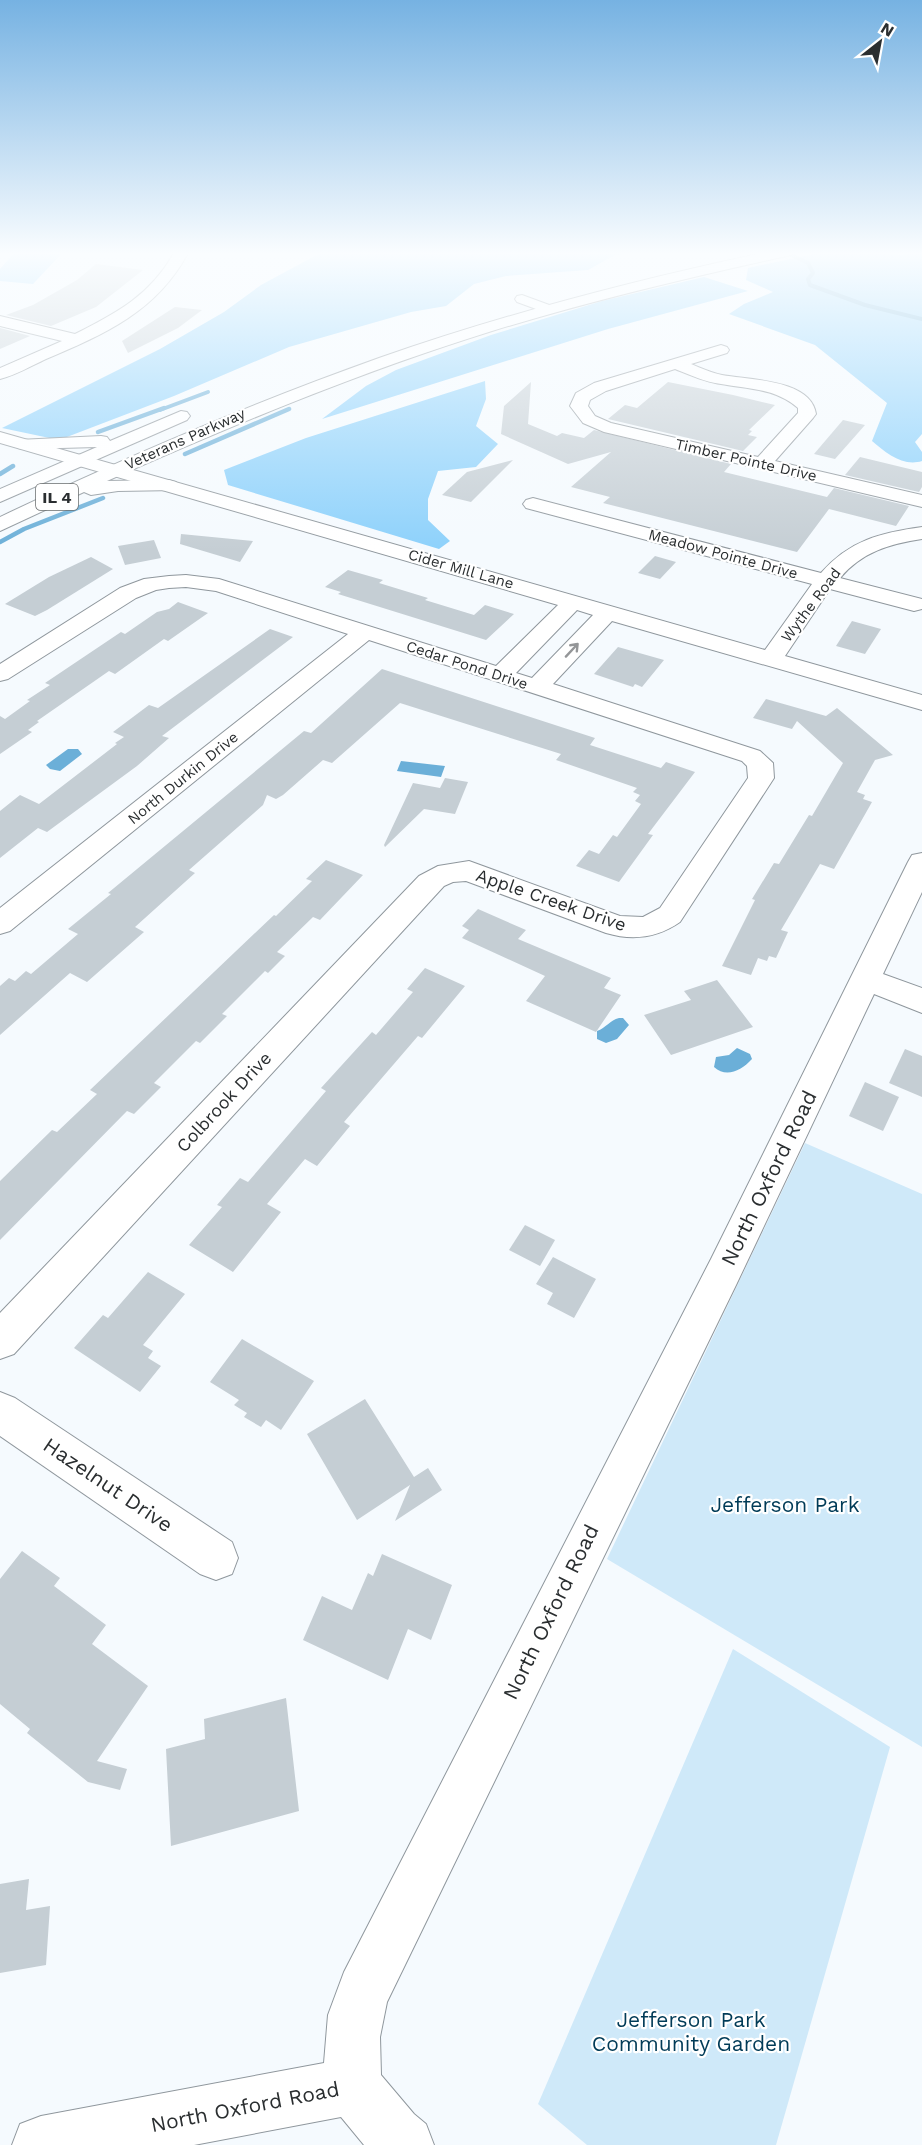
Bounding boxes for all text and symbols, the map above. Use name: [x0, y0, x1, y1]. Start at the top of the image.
north arrow: [850, 12, 910, 72]
text: N: [877, 18, 897, 41]
street label: Veterans Parkway: [122, 404, 248, 474]
street label: Timber Pointe Drive: [674, 435, 818, 485]
road number: IL 4: [36, 484, 78, 510]
street label: Meadow Pointe Drive: [646, 525, 800, 583]
street label: Cider Mill Lane: [406, 545, 516, 593]
street label: Wythe Road: [777, 564, 845, 646]
street label: Cedar Pond Drive: [404, 637, 530, 693]
one-way arrow: [565, 642, 580, 657]
street label: North Durkin Drive: [124, 728, 242, 828]
street label: Apple Creek Drive: [473, 864, 629, 935]
street label: Colbrook Drive: [172, 1047, 275, 1156]
street label: North Oxford Road: [715, 1086, 822, 1269]
street label: Hazelnut Drive: [39, 1432, 178, 1537]
park label: Jefferson Park: [710, 1492, 860, 1517]
street label: North Oxford Road: [497, 1520, 604, 1703]
park label: Jefferson Park Community Garden: [592, 2007, 790, 2056]
street label: North Oxford Road: [148, 2076, 341, 2137]

